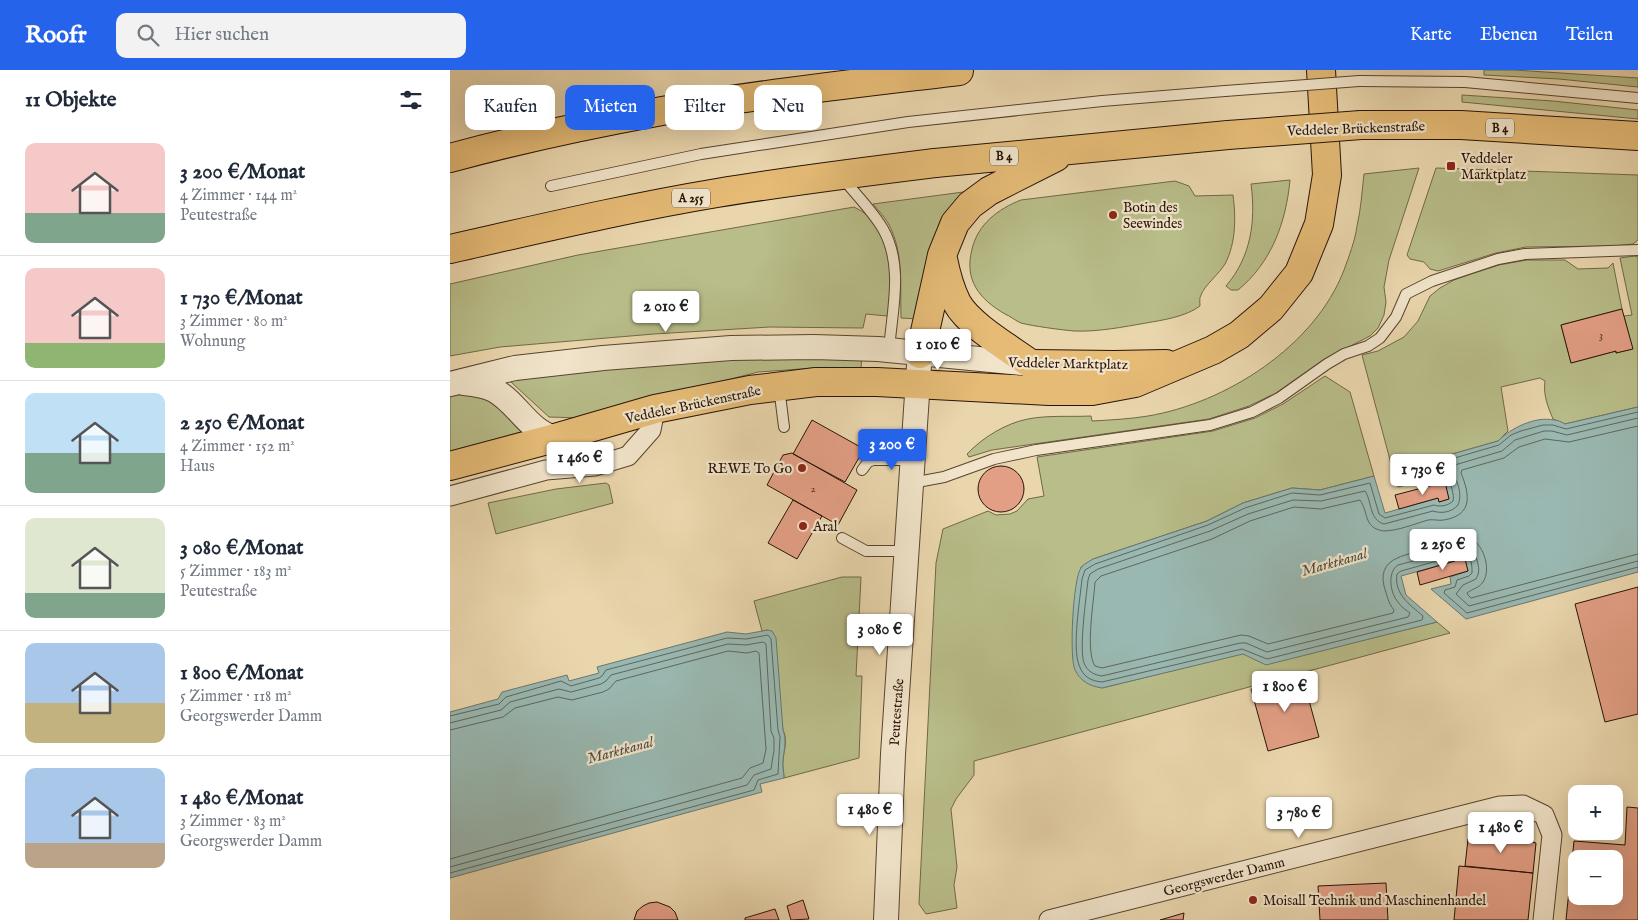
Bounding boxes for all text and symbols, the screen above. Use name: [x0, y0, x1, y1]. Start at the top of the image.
search box: [116, 13, 466, 58]
text: Roofr: [25, 20, 86, 51]
icon: search: [134, 21, 162, 49]
text: Hier suchen: [174, 23, 269, 47]
text: Karte: [1410, 24, 1452, 47]
text: Ebenen: [1480, 24, 1538, 47]
text: Teilen: [1566, 24, 1613, 47]
chip: Kaufen: [465, 85, 555, 130]
chip: Mieten: [565, 85, 655, 130]
chip: Filter: [665, 85, 744, 130]
chip: Neu: [754, 85, 822, 130]
icon: filters: [397, 86, 425, 114]
text: 11 Objekte: [25, 87, 116, 114]
street label: Veddeler Brückenstraße: [1286, 118, 1426, 140]
road number: B 4: [1486, 118, 1514, 138]
road number: B 4: [990, 146, 1018, 165]
place label: Veddeler Marktplatz: [1460, 150, 1527, 184]
text: 3 200 €/Monat: [180, 159, 305, 186]
marker: Veddeler Marktplatz: [1445, 160, 1457, 172]
icon: home: [65, 163, 125, 223]
text: 4 Zimmer · 144 m²: [180, 186, 297, 206]
road number: A 255: [672, 189, 710, 208]
place label: Botin des Seewindes: [1123, 199, 1182, 233]
text: Peutestraße: [180, 206, 257, 226]
marker: Botin des Seewindes: [1107, 209, 1119, 221]
text: 1 730 €/Monat: [180, 285, 303, 312]
icon: home: [65, 288, 125, 348]
pin: 2 010 €: [620, 290, 712, 333]
text: 2 010 €: [643, 297, 689, 317]
text: 3 Zimmer · 80 m²: [180, 312, 288, 332]
pin: 1 010 €: [892, 328, 984, 371]
house number: 3: [1599, 329, 1603, 343]
text: Wohnung: [180, 332, 245, 352]
text: 1 010 €: [916, 335, 960, 355]
street label: Veddeler Marktplatz: [1007, 354, 1129, 374]
street label: Veddeler Brückenstraße: [623, 382, 763, 428]
text: 2 250 €/Monat: [180, 410, 304, 437]
icon: home: [65, 413, 125, 473]
pin: 3 200 €: [846, 428, 938, 471]
text: 3 200 €: [869, 435, 915, 455]
text: 4 Zimmer · 152 m²: [180, 437, 295, 457]
pin: 1 460 €: [534, 442, 626, 484]
text: 1 460 €: [558, 448, 602, 468]
pin: 1 730 €: [1377, 454, 1469, 496]
text: Haus: [180, 457, 215, 477]
place label: REWE To Go: [708, 460, 792, 478]
text: 1 730 €: [1401, 460, 1445, 480]
marker: REWE To Go: [796, 462, 808, 474]
house number: 2: [810, 482, 816, 496]
place label: Aral: [812, 518, 838, 536]
marker: Aral: [797, 520, 809, 532]
pin: 2 250 €: [1397, 528, 1489, 571]
text: 3 080 €/Monat: [180, 535, 304, 562]
text: 2 250 €: [1421, 535, 1465, 555]
icon: home: [65, 538, 125, 598]
water label: Marktkanal: [1299, 544, 1371, 581]
text: 5 Zimmer · 183 m²: [180, 562, 292, 582]
text: Peutestraße: [180, 582, 257, 602]
pin: 3 080 €: [834, 614, 926, 656]
text: 3 080 €: [858, 620, 902, 640]
text: 1 800 €/Monat: [180, 660, 304, 687]
icon: home: [65, 663, 125, 723]
pin: 1 800 €: [1239, 670, 1331, 713]
street label: Peutestraße: [886, 677, 908, 746]
text: 1 800 €: [1263, 677, 1307, 697]
text: 5 Zimmer · 118 m²: [180, 687, 292, 707]
text: Georgswerder Damm: [180, 707, 322, 727]
water label: Marktkanal: [585, 732, 657, 768]
text: 1 480 €/Monat: [180, 785, 304, 812]
map controls: [1568, 785, 1623, 905]
button: +: [1568, 785, 1623, 840]
icon: home: [65, 788, 125, 848]
pin: 1 480 €: [824, 794, 916, 836]
pin: 3 780 €: [1253, 796, 1345, 839]
text: 1 480 €: [848, 800, 892, 820]
text: 3 780 €: [1277, 803, 1321, 823]
text: 3 Zimmer · 83 m²: [180, 812, 286, 832]
pin: 1 480 €: [1455, 812, 1547, 854]
text: 1 480 €: [1479, 818, 1523, 838]
text: Georgswerder Damm: [180, 832, 322, 852]
button: −: [1568, 850, 1623, 905]
street label: Georgswerder Damm: [1162, 853, 1287, 901]
place label: Moisall Technik und Maschinenhandel: [1263, 892, 1486, 910]
marker: Moisall Technik und Maschinenhandel: [1247, 894, 1259, 906]

